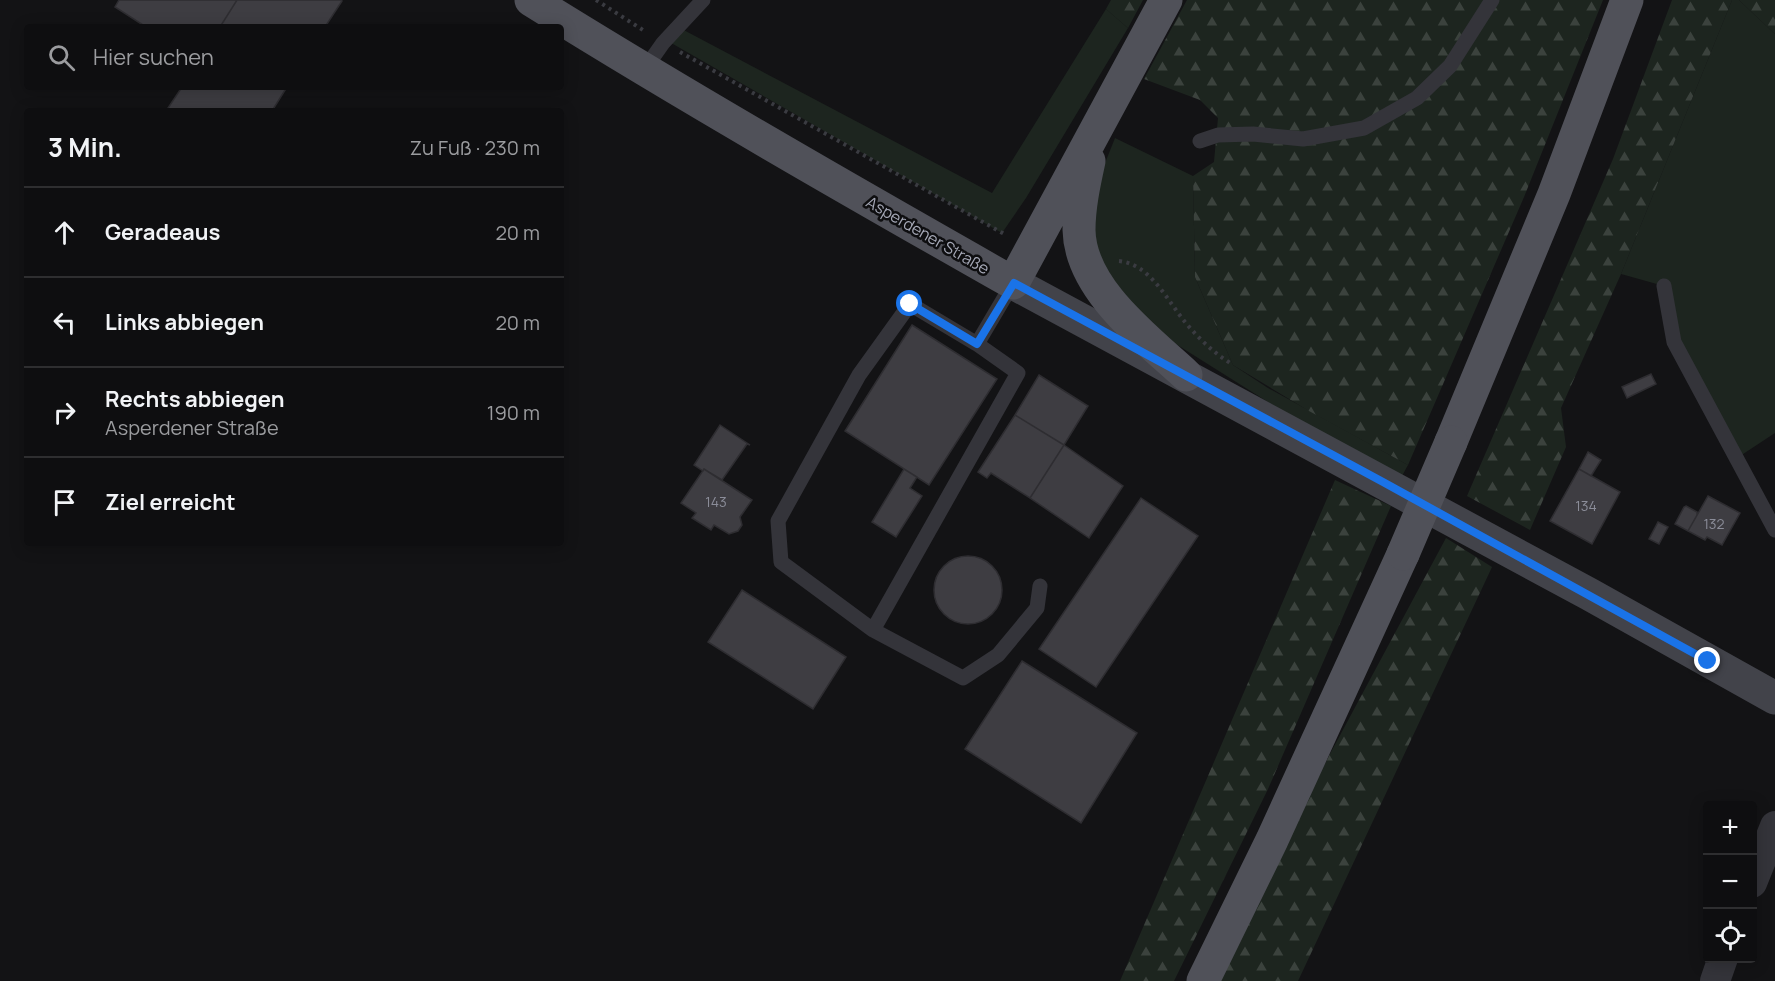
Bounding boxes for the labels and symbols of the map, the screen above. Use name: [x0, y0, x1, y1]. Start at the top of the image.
street label: Asperdener Straße: [862, 191, 994, 279]
route start: [896, 290, 922, 316]
house number: 143: [705, 492, 727, 511]
house number: 134: [1575, 496, 1597, 515]
house number: 132: [1703, 514, 1725, 533]
route end: [1694, 647, 1720, 673]

